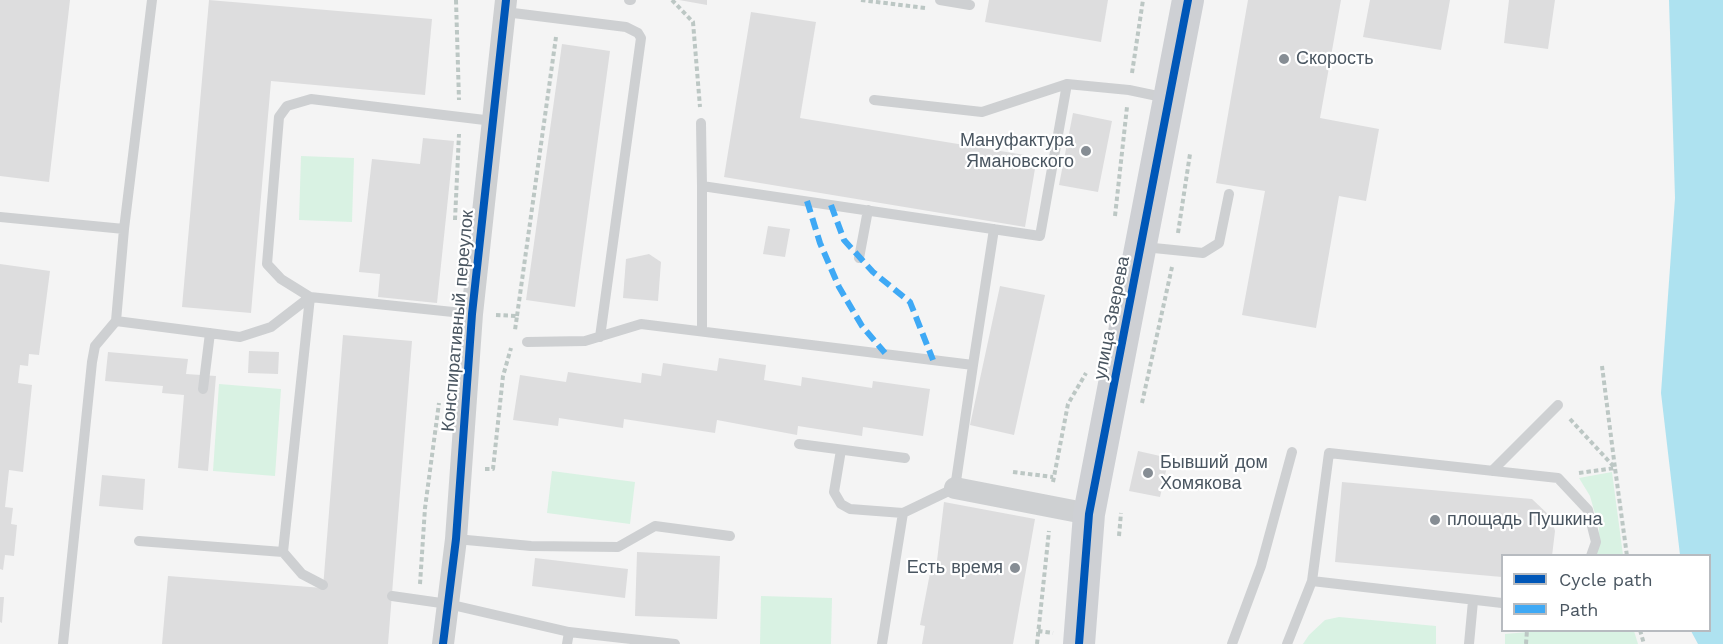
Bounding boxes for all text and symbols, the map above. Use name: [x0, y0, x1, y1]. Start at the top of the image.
place label: Скорость: [1296, 48, 1374, 70]
marker: Скорость: [1277, 52, 1291, 66]
place label: Мануфактура Ямановского: [960, 130, 1074, 172]
marker: Мануфактура Ямановского: [1079, 144, 1093, 158]
street label: Конспиративный переулок: [438, 209, 478, 433]
street label: улица Зверева: [1089, 254, 1135, 382]
place label: Бывший дом Хомякова: [1160, 452, 1268, 494]
marker: Бывший дом Хомякова: [1141, 466, 1155, 480]
place label: площадь Пушкина: [1447, 509, 1603, 531]
marker: площадь Пушкина: [1428, 513, 1442, 527]
legend: [1501, 554, 1711, 632]
place label: Есть время: [907, 557, 1003, 579]
marker: Есть время: [1008, 561, 1022, 575]
text: Cycle path: [1559, 569, 1653, 590]
text: Path: [1559, 599, 1599, 620]

